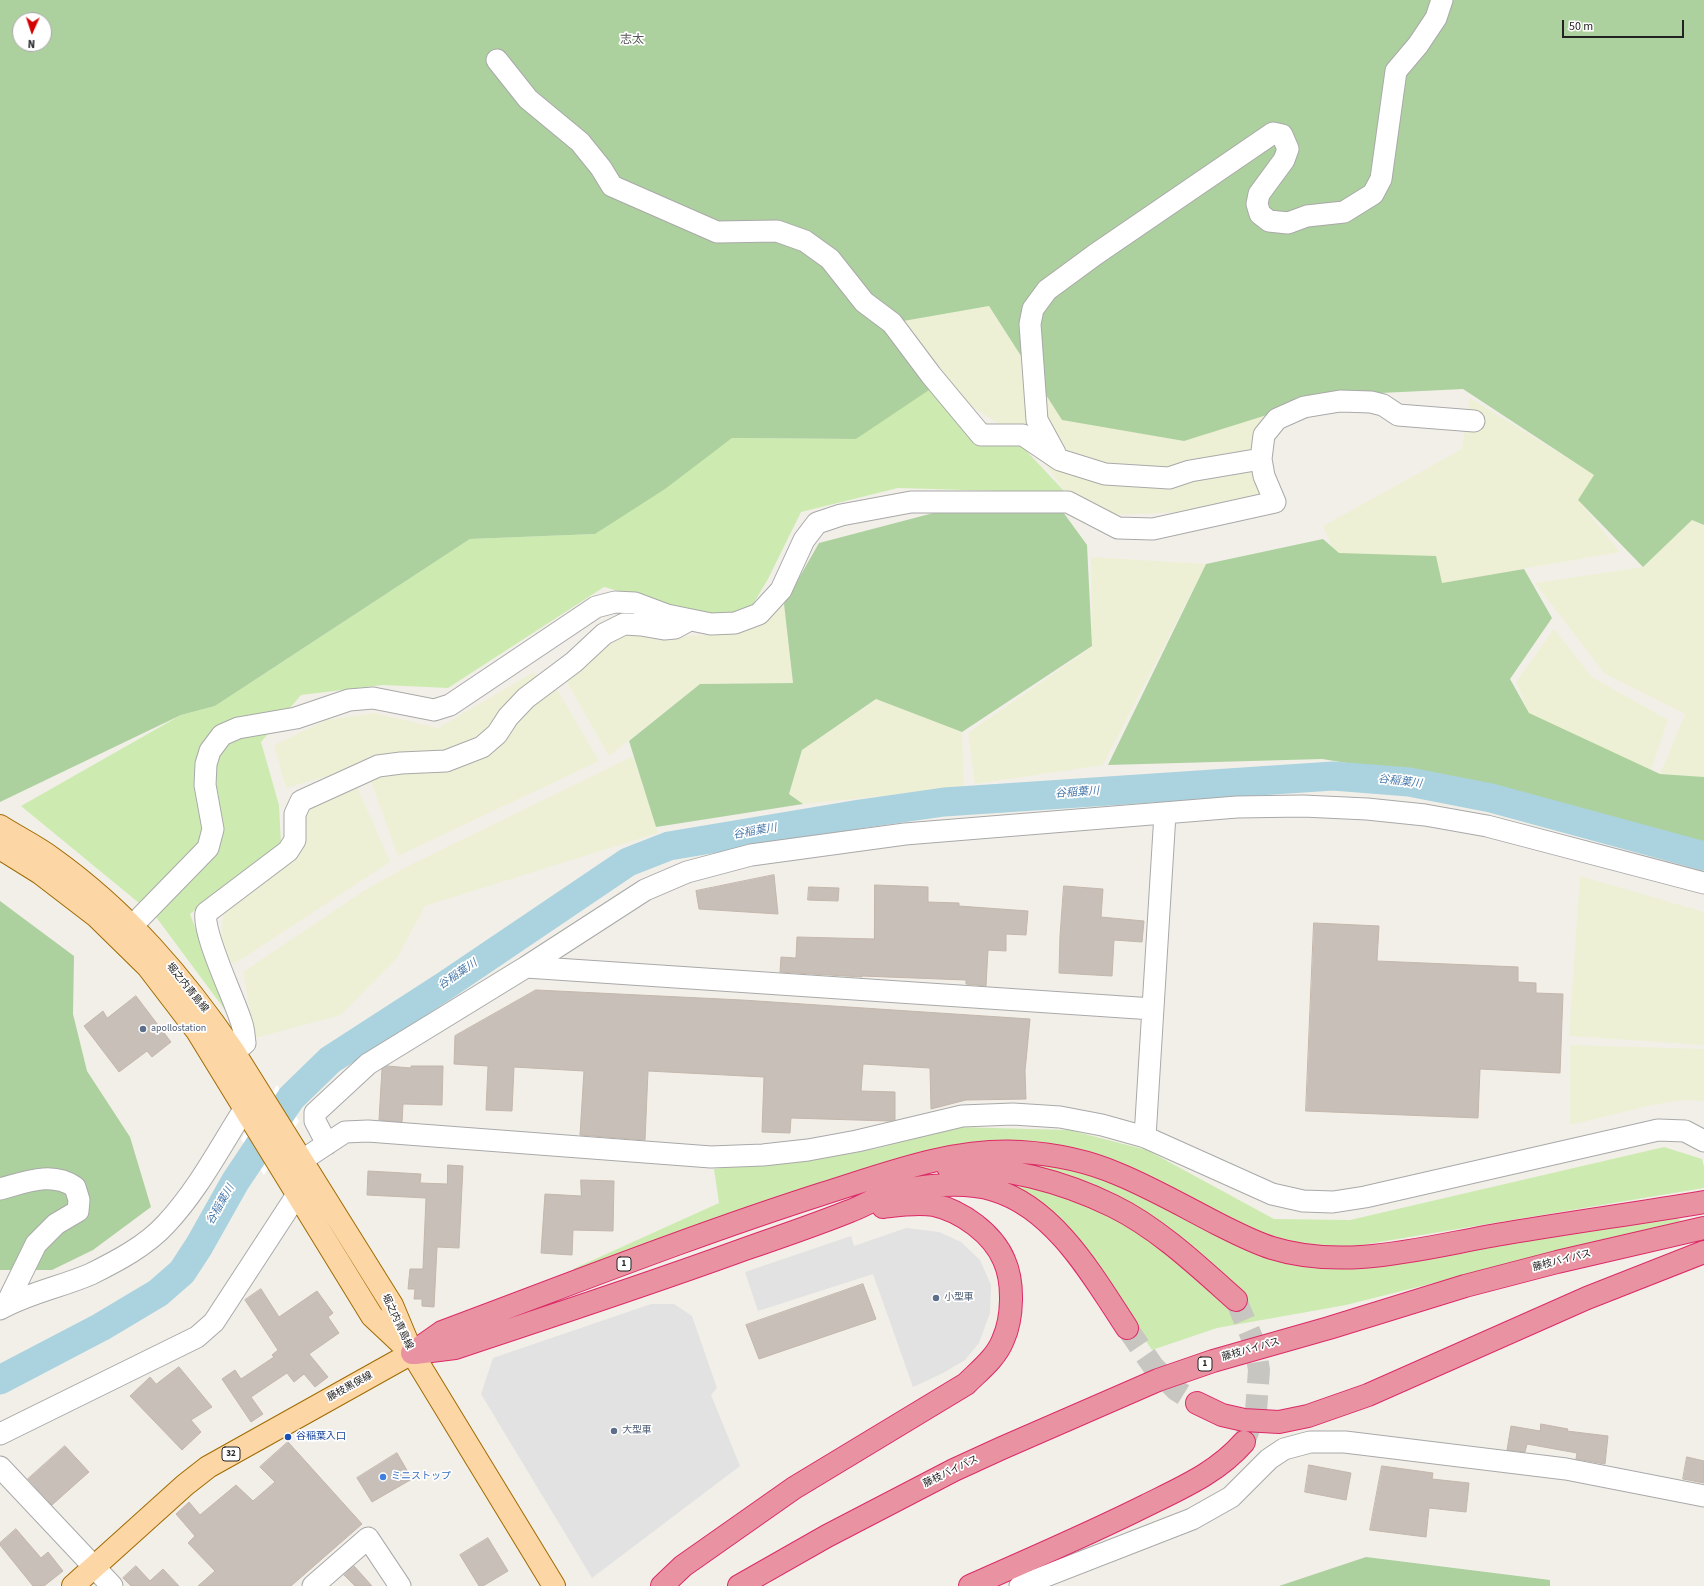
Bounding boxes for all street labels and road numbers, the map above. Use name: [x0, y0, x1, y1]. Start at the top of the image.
street label: 堀之内青島線: [163, 961, 211, 1015]
street label: 藤枝バイパス: [1531, 1248, 1593, 1274]
road number: 1: [617, 1257, 631, 1271]
street label: 堀之内青島線: [379, 1292, 415, 1352]
street label: 藤枝バイパス: [1221, 1336, 1281, 1364]
road number: 1: [1198, 1357, 1212, 1371]
street label: 藤枝黒俣線: [325, 1370, 375, 1404]
road number: 32: [222, 1447, 240, 1461]
street label: 藤枝バイパス: [921, 1453, 981, 1491]

